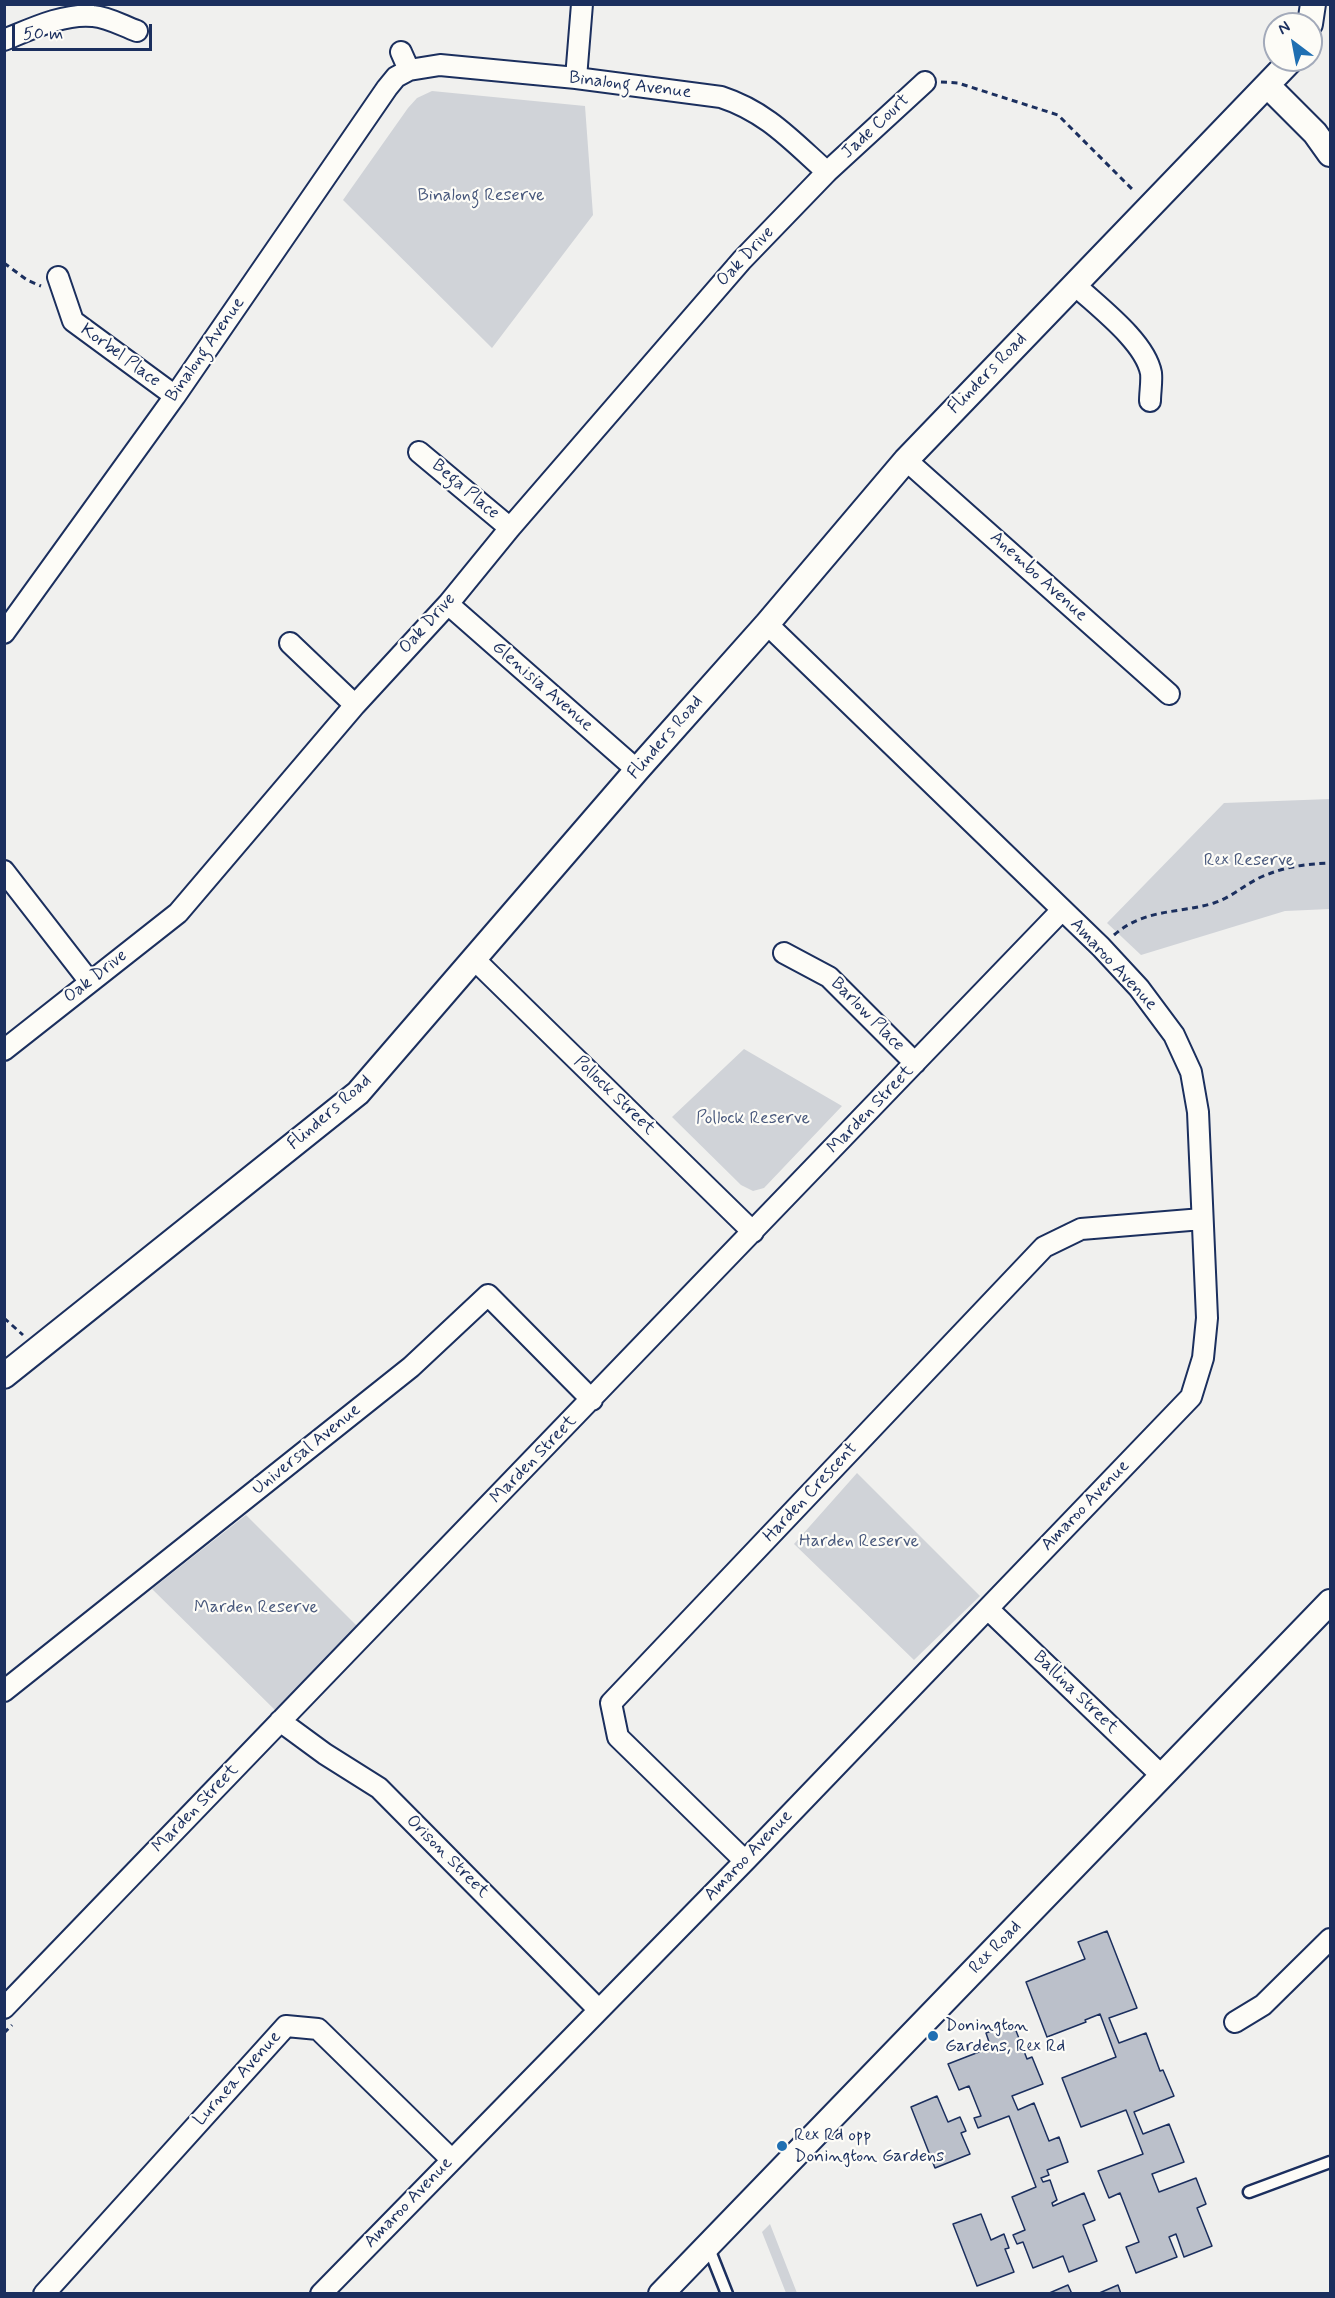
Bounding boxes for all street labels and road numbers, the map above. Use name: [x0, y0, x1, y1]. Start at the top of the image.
street label: Binalong Avenue: [568, 68, 692, 104]
street label: Jade Court: [838, 90, 914, 164]
street label: Oak Drive: [713, 222, 779, 292]
street label: Binalong Avenue: [162, 293, 250, 407]
street label: Korbel Place: [76, 320, 164, 392]
street label: Flinders Road: [944, 329, 1032, 419]
street label: Bega Place: [427, 455, 503, 525]
street label: Anembo Avenue: [985, 527, 1091, 627]
street label: Oak Drive: [395, 589, 461, 659]
street label: Glenisia Avenue: [487, 637, 597, 737]
street label: Flinders Road: [624, 692, 708, 784]
street label: Amaroo Avenue: [1065, 914, 1161, 1016]
street label: Oak Drive: [60, 946, 132, 1008]
street label: Barlow Place: [825, 973, 909, 1057]
street label: Pollock Street: [569, 1052, 659, 1140]
street label: Marden Street: [823, 1061, 919, 1159]
street label: Flinders Road: [284, 1071, 376, 1155]
street label: Universal Avenue: [248, 1400, 366, 1500]
street label: Marden Street: [486, 1411, 582, 1509]
street label: Harden Crescent: [759, 1439, 863, 1547]
street label: Amaroo Avenue: [1037, 1456, 1135, 1556]
street label: Ballina Street: [1028, 1647, 1122, 1739]
street label: Marden Street: [148, 1760, 244, 1858]
street label: Amaroo Avenue: [700, 1806, 798, 1906]
street label: Orison Street: [401, 1811, 493, 1903]
street label: Rex Road: [965, 1917, 1027, 1979]
street label: Lurnea Avenue: [190, 2027, 286, 2131]
street label: Amaroo Avenue: [360, 2153, 458, 2253]

